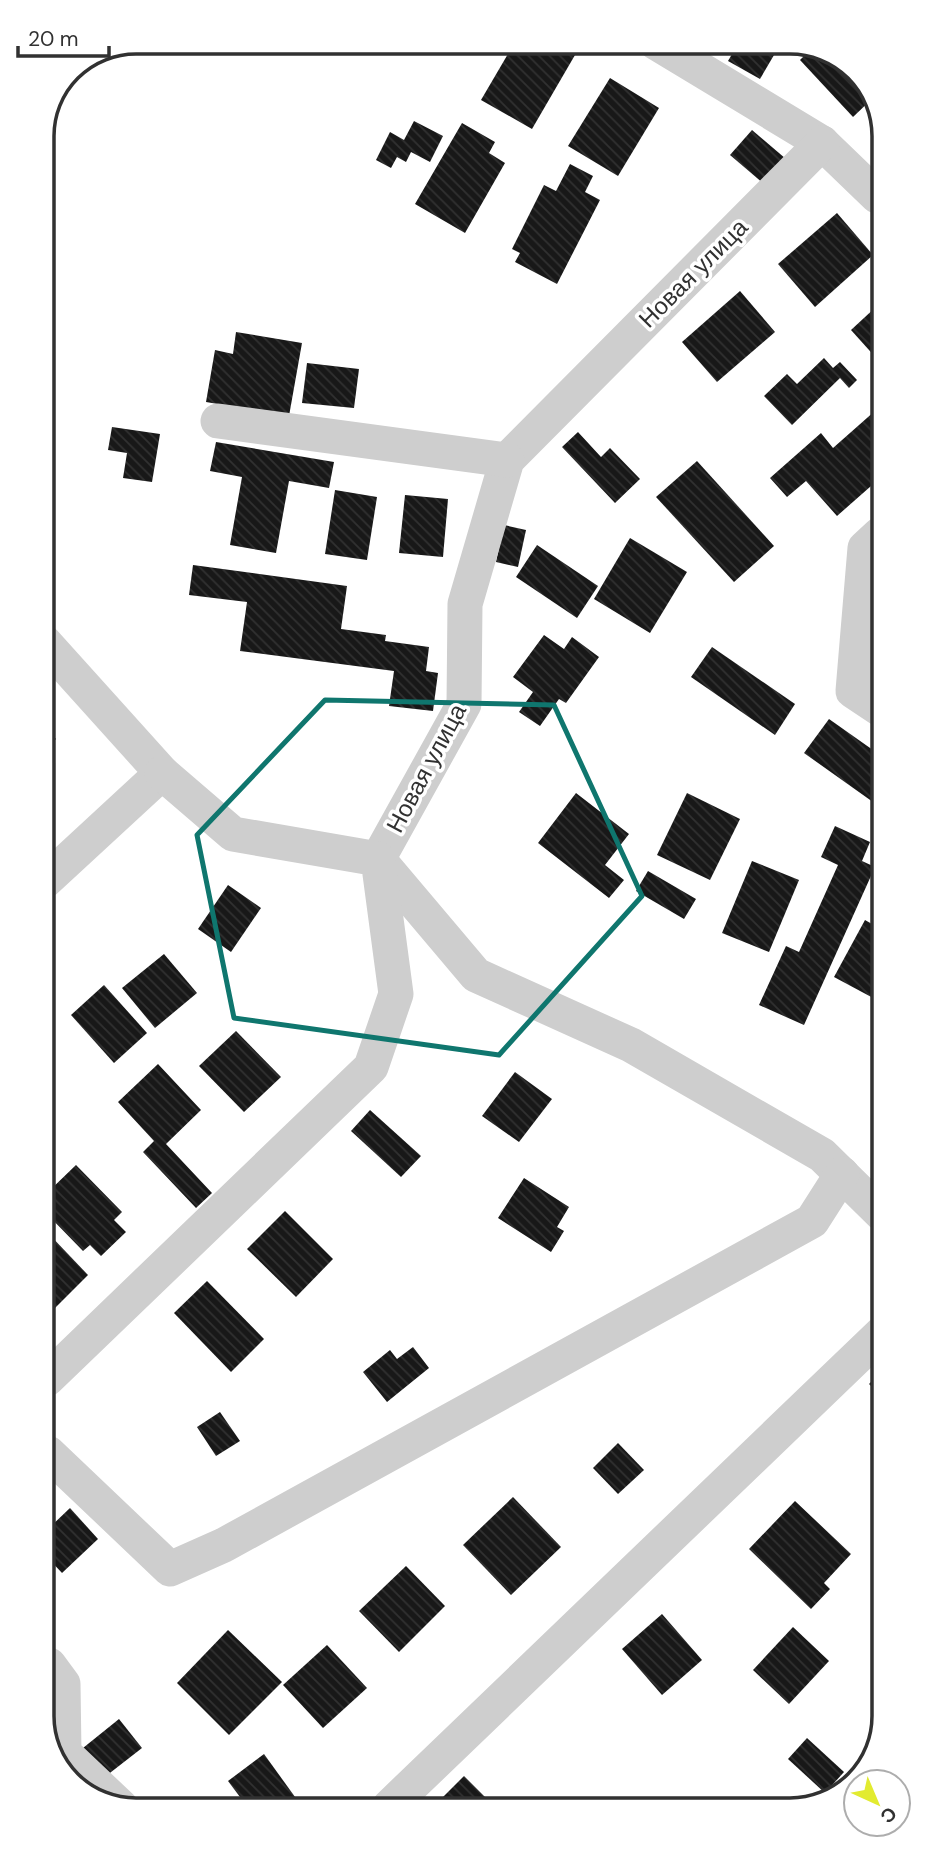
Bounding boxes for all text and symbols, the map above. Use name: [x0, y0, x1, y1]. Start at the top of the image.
scale bar: [18, 14, 108, 58]
text: 20 m: [28, 25, 79, 53]
street label: Новая улица: [632, 211, 755, 334]
street label: Новая улица: [379, 698, 473, 838]
north arrow: [842, 1768, 912, 1838]
text: С: [875, 1801, 902, 1829]

